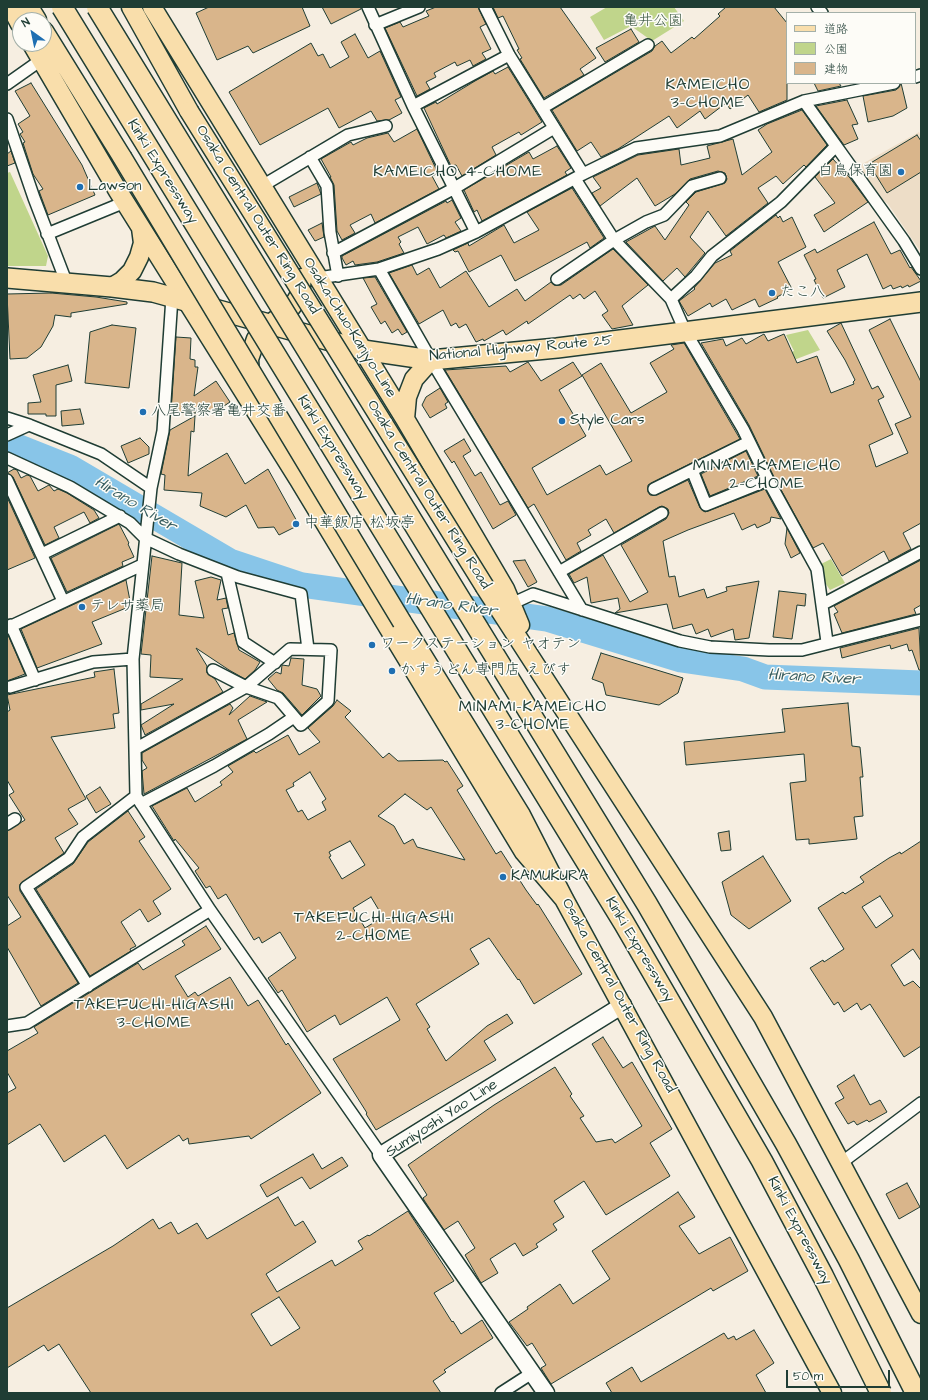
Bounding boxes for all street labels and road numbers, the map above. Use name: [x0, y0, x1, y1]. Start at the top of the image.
street label: Kinki Expressway: [123, 116, 201, 228]
street label: Osaka Central Outer Ring Road: [191, 122, 323, 318]
street label: Osaka-Chuo-Kanjyo-Line: [298, 255, 400, 401]
street label: National Highway Route 25: [429, 332, 613, 366]
street label: Kinki Expressway: [293, 392, 371, 504]
street label: Osaka Central Outer Ring Road: [362, 397, 494, 593]
street label: Kinki Expressway: [600, 894, 678, 1006]
street label: Osaka Central Outer Ring Road: [557, 896, 679, 1096]
street label: Sumiyoshi Yao Line: [383, 1076, 501, 1162]
street label: Kinki Expressway: [763, 1174, 835, 1288]

